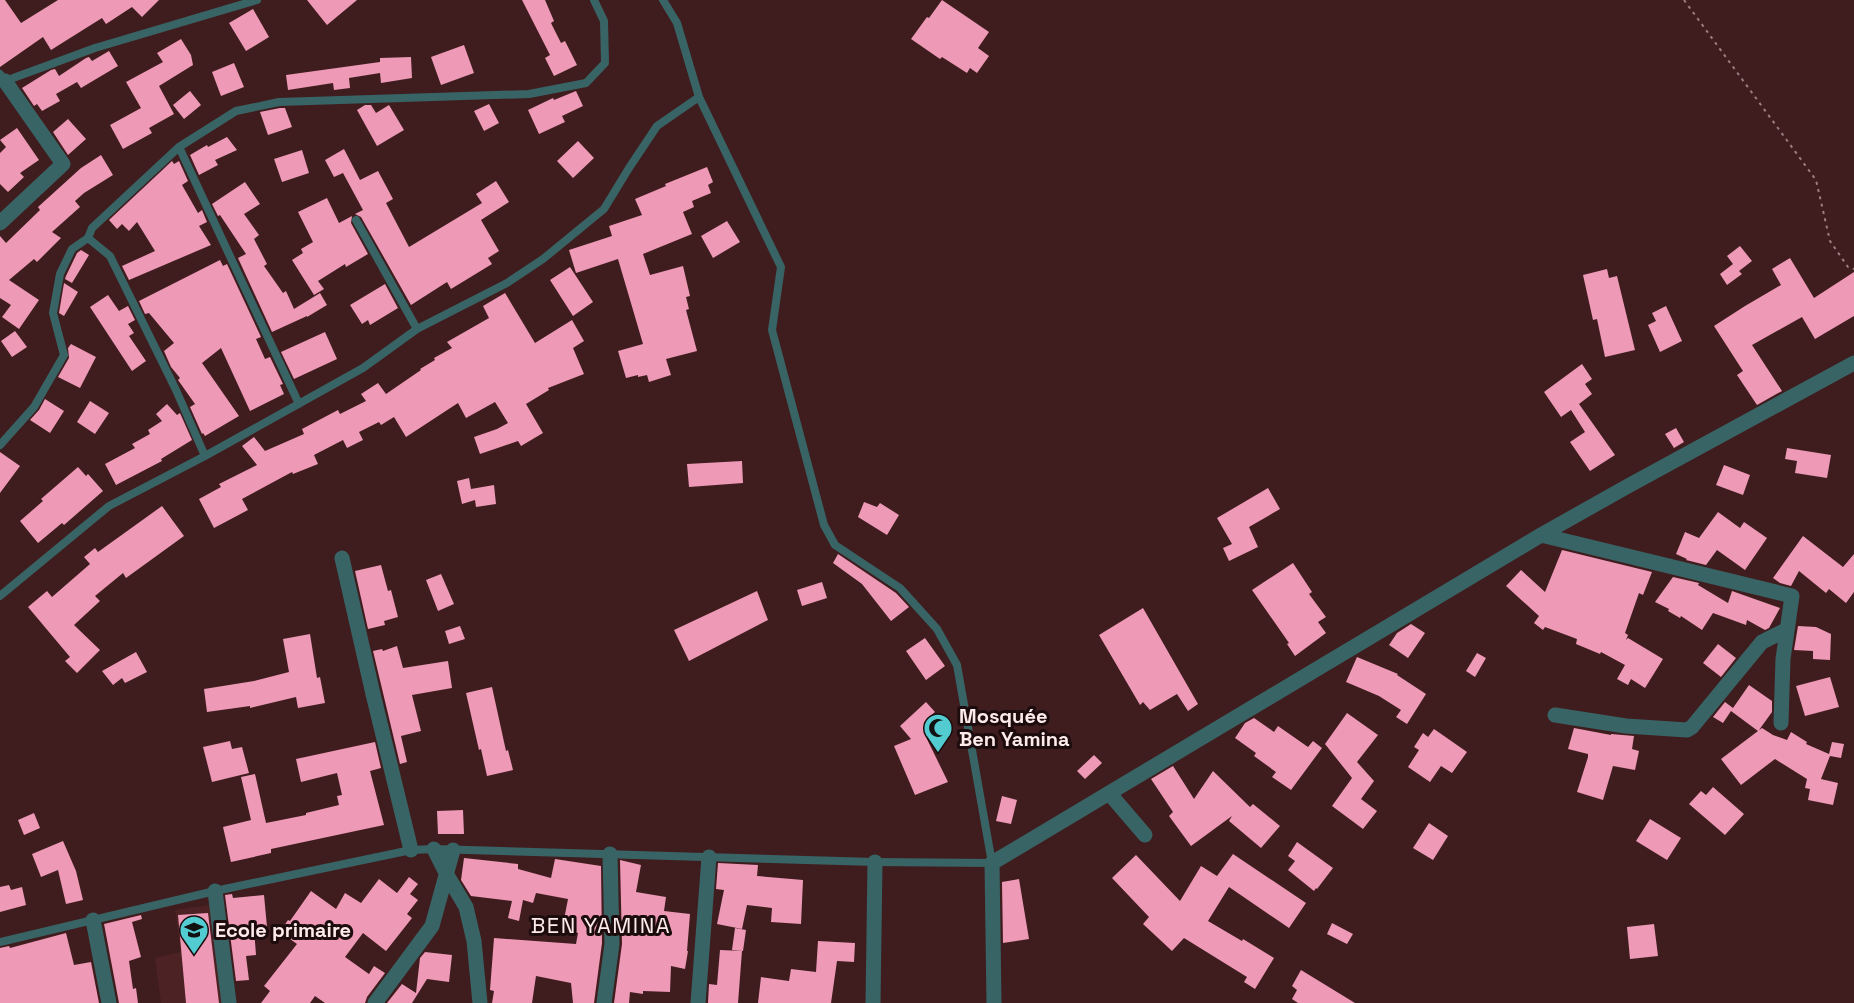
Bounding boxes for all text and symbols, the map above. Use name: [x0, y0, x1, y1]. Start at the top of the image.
place label: Mosquée Ben Yamina: [959, 703, 1070, 752]
mosque icon: Mosquée Ben Yamina: [922, 712, 954, 754]
district label: BEN YAMINA: [531, 911, 671, 939]
school or university icon: Ecole primaire: [178, 914, 210, 956]
place label: Ecole primaire: [215, 917, 351, 943]

